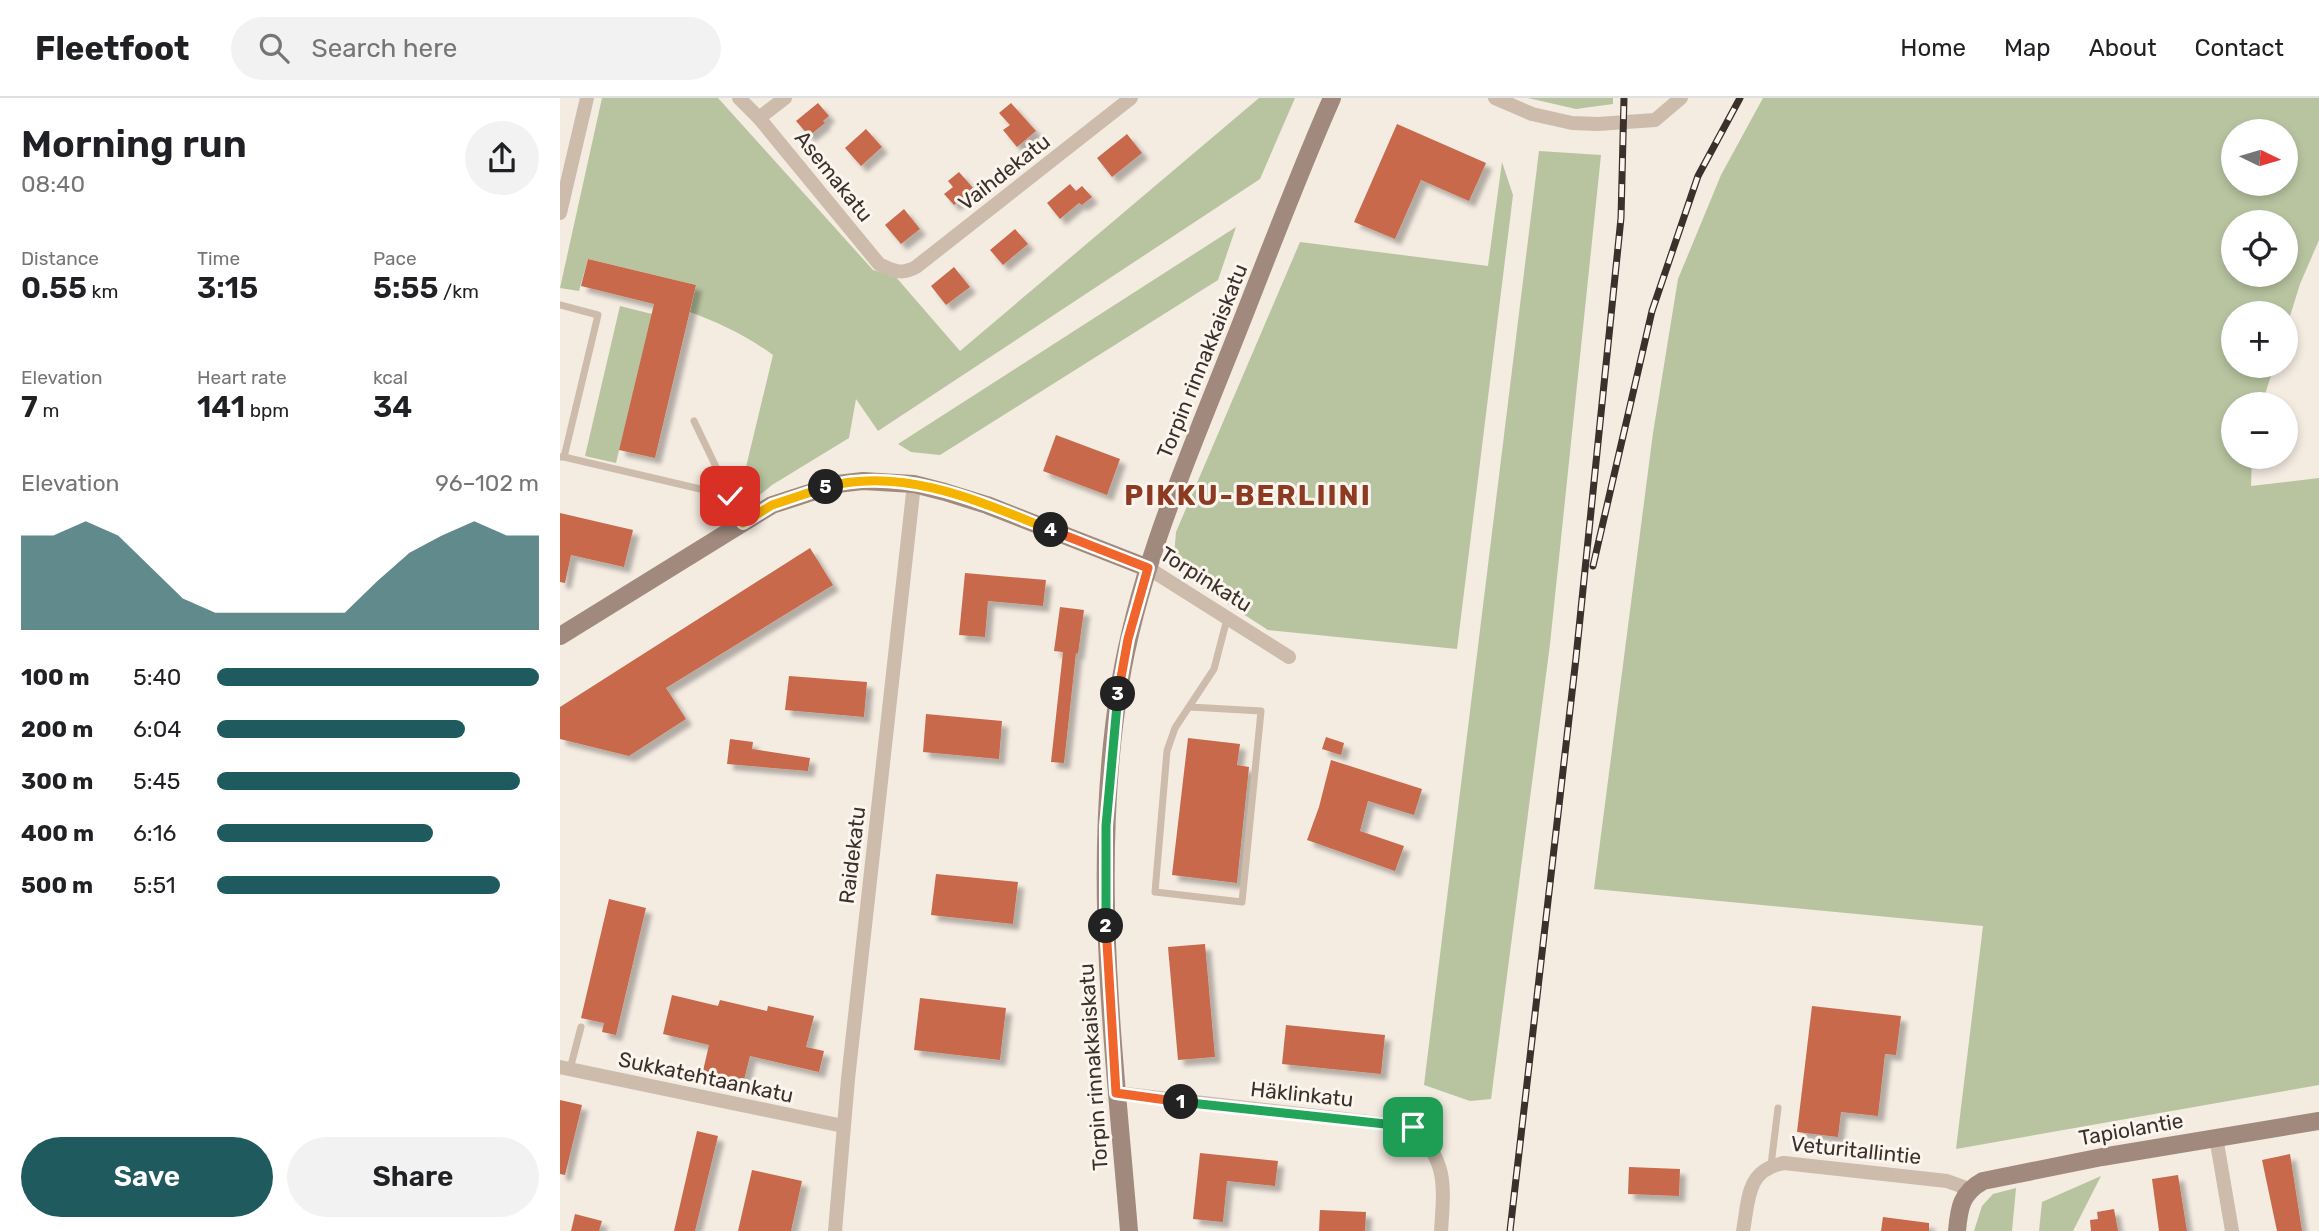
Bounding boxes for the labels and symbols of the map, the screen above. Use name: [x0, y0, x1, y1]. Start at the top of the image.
north arrow: [2221, 119, 2298, 196]
street label: Asemakatu: [790, 125, 878, 227]
street label: Vaihdekatu: [953, 129, 1055, 215]
street label: Torpin rinnakkaiskatu: [1152, 260, 1252, 462]
pin: [700, 466, 760, 526]
pin: 5: [808, 470, 844, 504]
district label: PIKKU-BERLIINI: [1124, 479, 1372, 512]
pin: 4: [1034, 512, 1068, 548]
street label: Torpinkatu: [1155, 541, 1257, 617]
pin: 3: [1100, 676, 1136, 712]
street label: Raidekatu: [834, 805, 870, 905]
pin: 2: [1088, 908, 1124, 944]
street label: Torpin rinnakkaiskatu: [1073, 963, 1113, 1171]
street label: Sukkatehtaankatu: [616, 1046, 796, 1108]
street label: Häklinkatu: [1249, 1076, 1355, 1112]
pin: 1: [1164, 1084, 1198, 1119]
pin: [1383, 1097, 1443, 1157]
street label: Tapiolantie: [2077, 1108, 2185, 1150]
street label: Veturitallintie: [1790, 1131, 1922, 1169]

